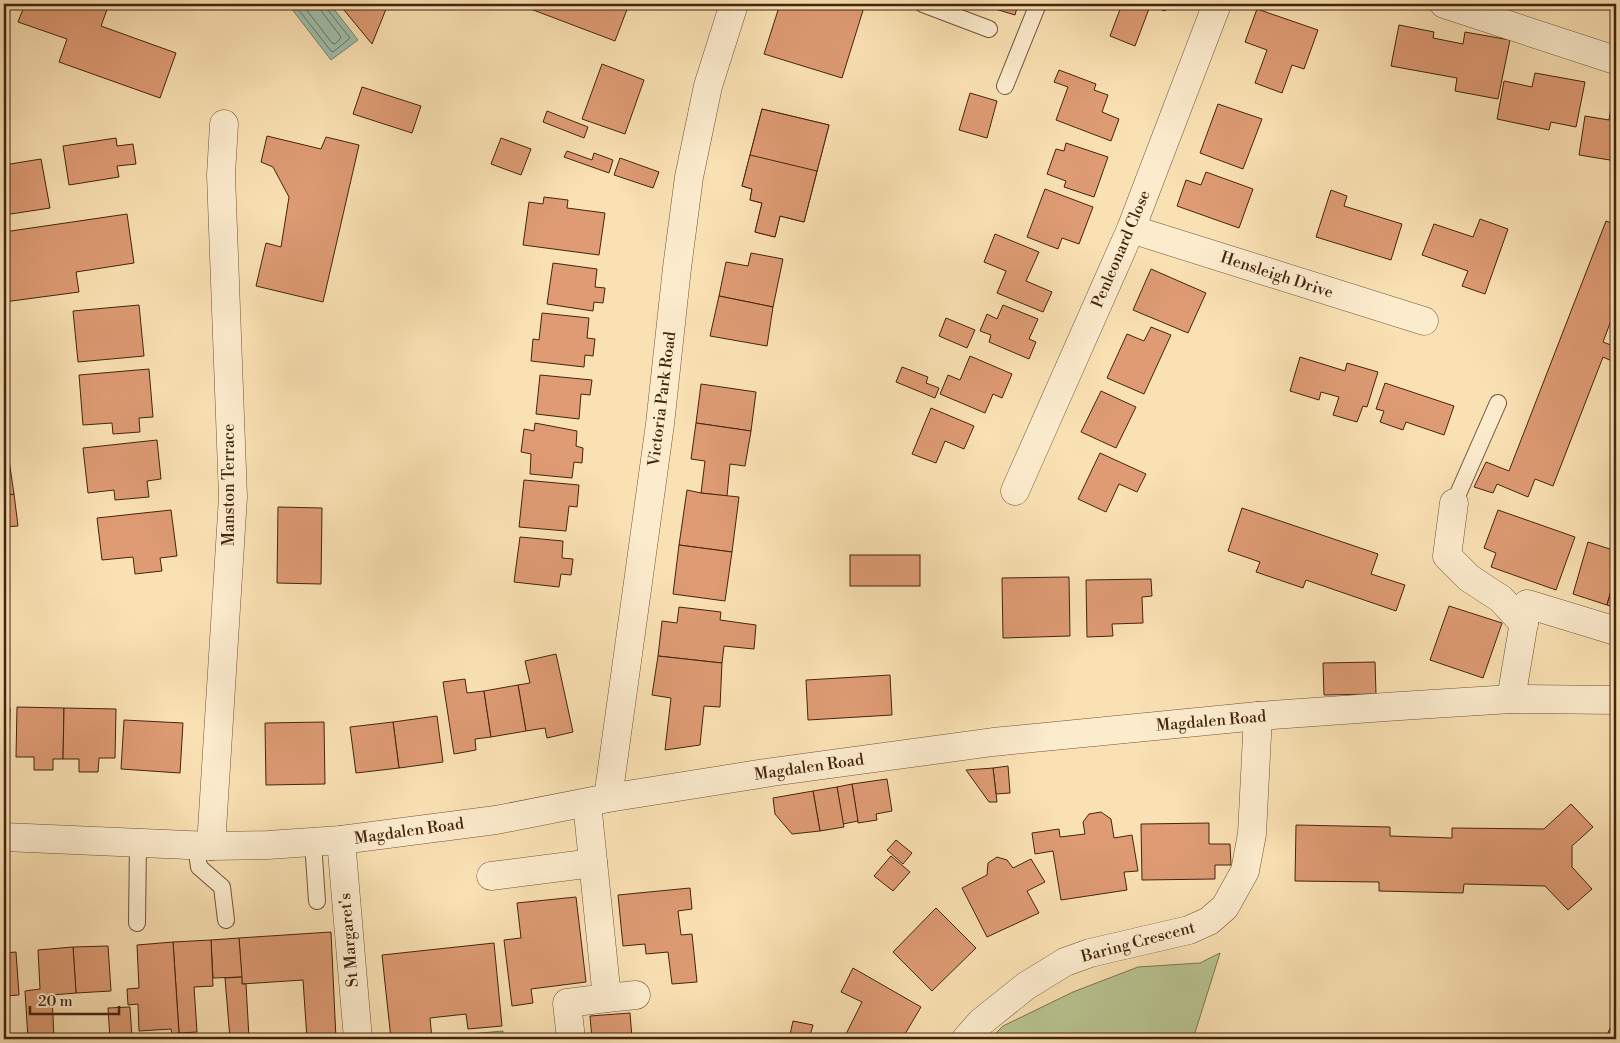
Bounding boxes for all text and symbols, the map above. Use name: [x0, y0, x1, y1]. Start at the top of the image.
street label: Penleonard Close: [1087, 187, 1155, 311]
street label: Hensleigh Drive: [1218, 247, 1336, 303]
street label: Victoria Park Road: [644, 330, 680, 469]
street label: Manston Terrace: [219, 424, 239, 546]
street label: Magdalen Road: [1155, 706, 1267, 736]
street label: Magdalen Road: [753, 749, 865, 785]
street label: Magdalen Road: [353, 813, 465, 849]
street label: St Margaret's: [335, 892, 363, 988]
street label: Baring Crescent: [1078, 917, 1198, 967]
scale bar: [30, 983, 119, 1015]
text: 20 m: [38, 992, 73, 1011]

